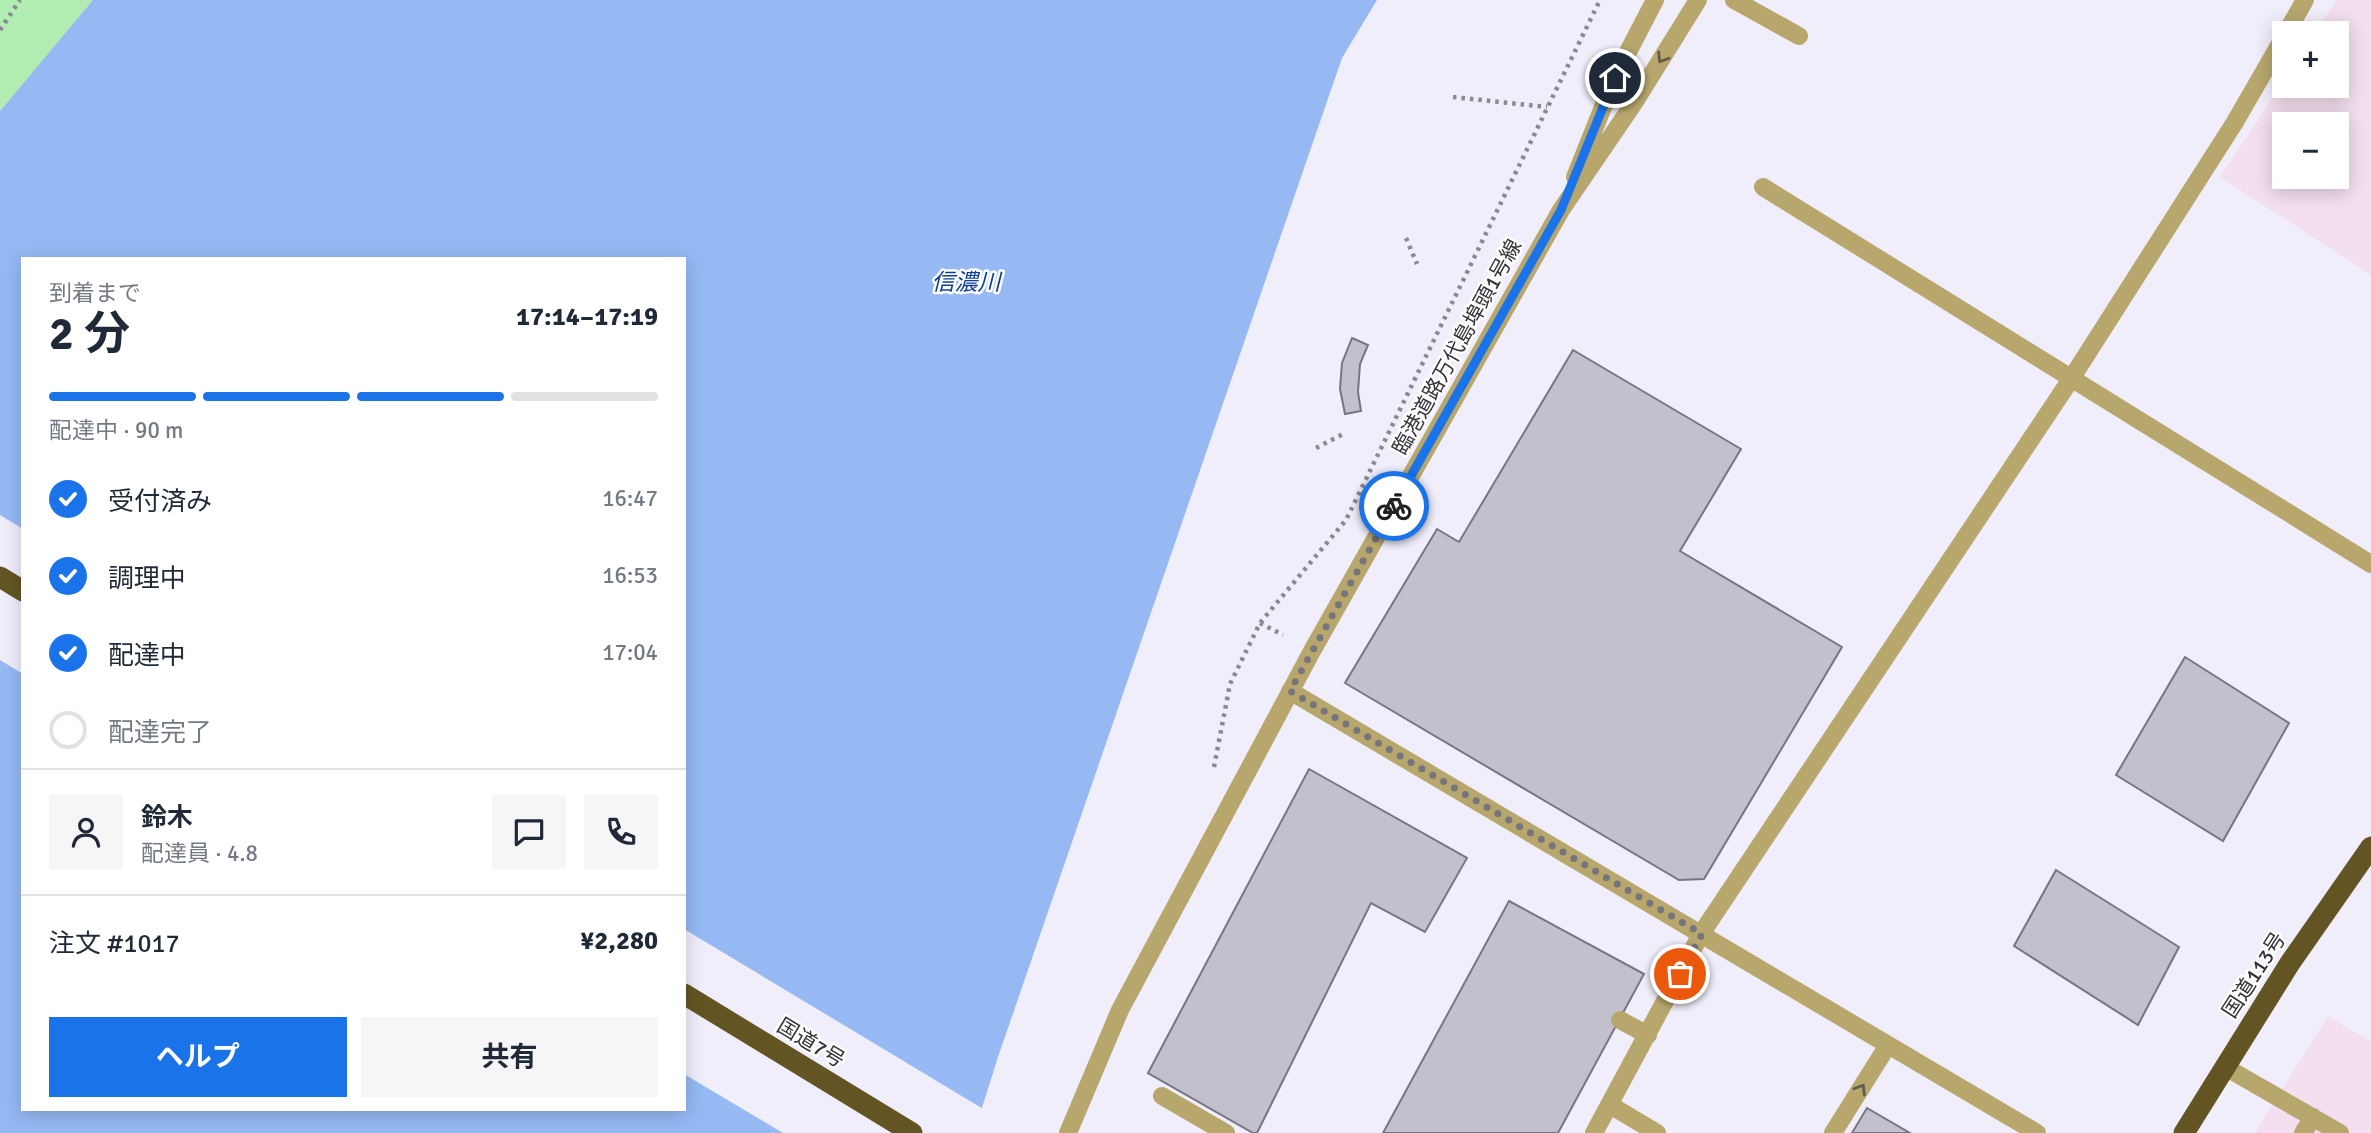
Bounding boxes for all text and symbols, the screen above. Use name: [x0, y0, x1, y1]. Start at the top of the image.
map controls: [2272, 21, 2349, 189]
button: +: [2272, 21, 2349, 98]
pin: [1585, 48, 1645, 108]
one-way arrow: [1658, 50, 1671, 63]
icon: home: [1596, 59, 1634, 97]
button: −: [2272, 112, 2349, 189]
street label: 臨港道路万代島埠頭1号線: [1387, 235, 1527, 459]
water label: 信濃川: [932, 268, 1004, 297]
text: 到着まで: [49, 279, 141, 308]
text: 17:14–17:19: [516, 301, 658, 333]
text: 2 分: [49, 306, 130, 362]
text: 配達中 · 90 m: [49, 416, 183, 445]
courier: [1359, 471, 1429, 541]
icon: check: [49, 480, 87, 518]
text: 16:47: [602, 484, 658, 513]
text: 受付済み: [108, 486, 212, 518]
icon: bike: [1375, 487, 1413, 525]
icon: check: [49, 557, 87, 595]
text: 16:53: [602, 561, 658, 590]
text: 調理中: [108, 563, 186, 595]
icon: check: [49, 634, 87, 672]
text: 17:04: [602, 638, 658, 667]
text: 配達中: [108, 640, 186, 672]
text: 配達完了: [108, 717, 212, 749]
button: person: [49, 795, 123, 869]
button: chat: [492, 795, 566, 869]
button: phone: [584, 795, 658, 869]
text: 鈴木: [141, 802, 193, 834]
text: 配達員 · 4.8: [141, 839, 258, 868]
text: ¥2,280: [580, 925, 658, 957]
street label: 国道113号: [2217, 927, 2291, 1023]
text: 注文 #1017: [49, 928, 180, 960]
pin: [1650, 944, 1710, 1004]
icon: bag: [1661, 955, 1699, 993]
street label: 国道7号: [772, 1013, 850, 1073]
button: ヘルプ: [49, 1017, 347, 1097]
button: 共有: [361, 1017, 658, 1097]
one-way arrow: [1852, 1084, 1865, 1097]

